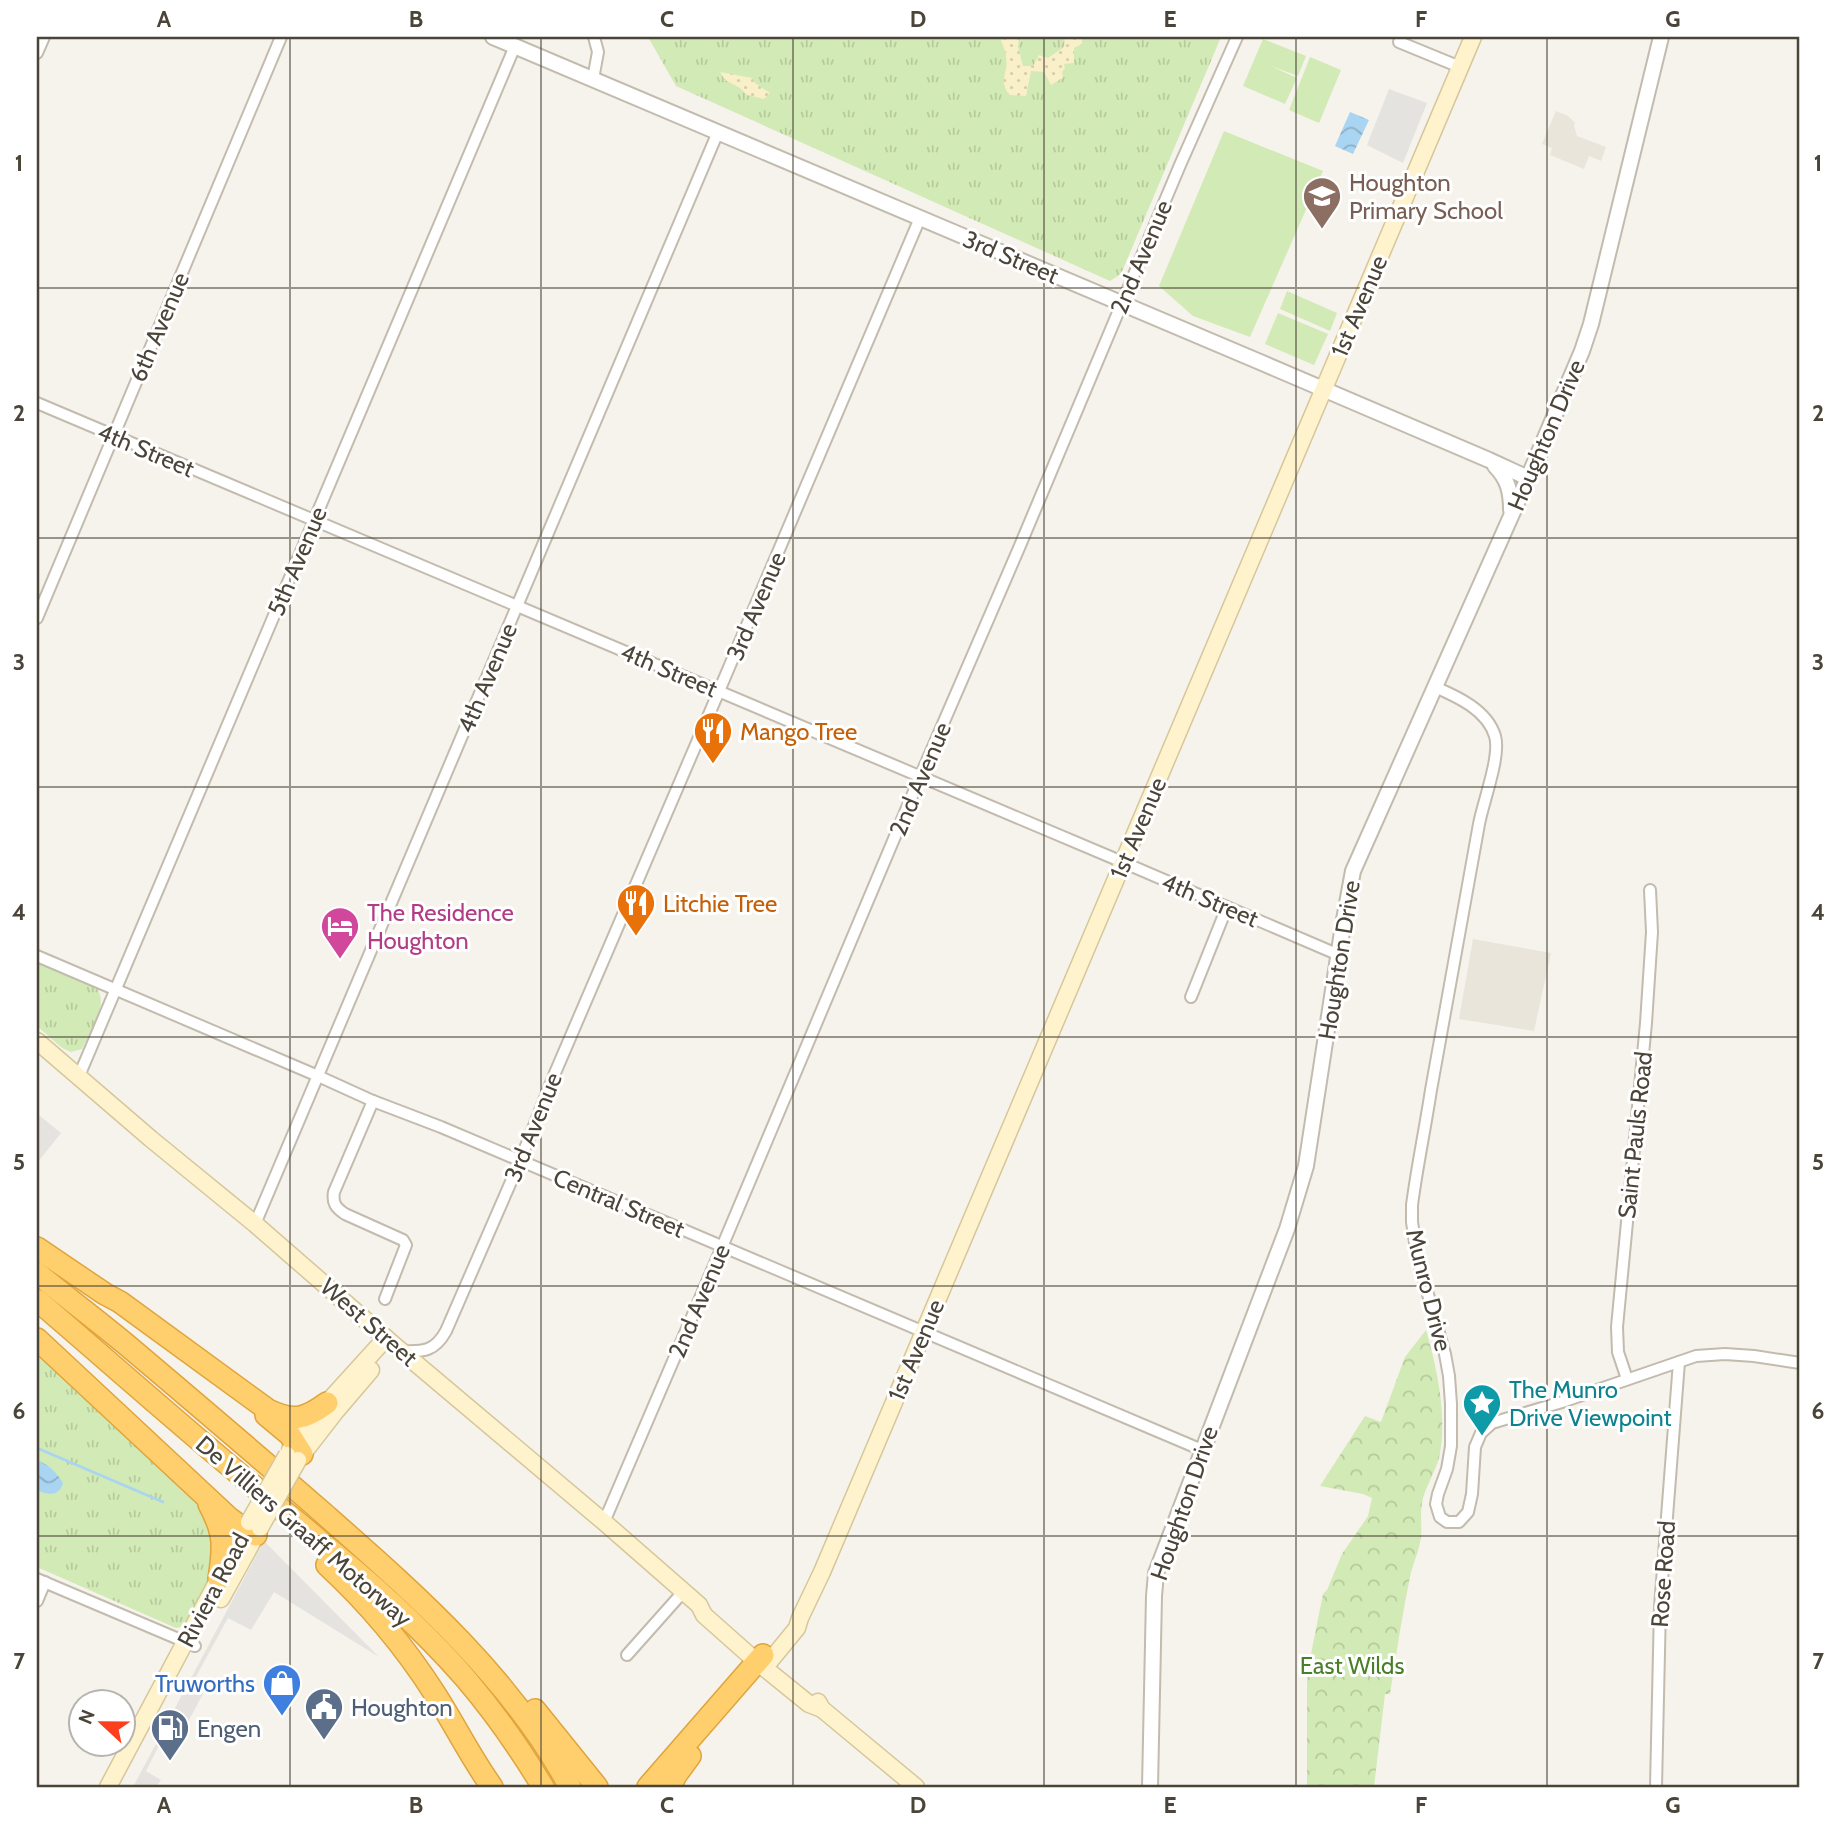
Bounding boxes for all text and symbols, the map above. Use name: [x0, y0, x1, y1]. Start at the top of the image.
text: A: [157, 5, 172, 33]
text: B: [409, 5, 423, 33]
text: C: [660, 5, 674, 33]
text: D: [910, 5, 926, 33]
text: E: [1163, 5, 1177, 33]
text: F: [1415, 5, 1427, 33]
text: G: [1665, 5, 1681, 33]
text: 1: [15, 149, 23, 177]
text: 1: [1814, 149, 1822, 177]
place label: Houghton Primary School: [1349, 168, 1503, 225]
school or university icon: Houghton Primary School: [1301, 175, 1343, 230]
street label: 2nd Avenue: [1104, 196, 1178, 318]
street label: 3rd Street: [959, 224, 1063, 290]
street label: 1st Avenue: [1325, 251, 1393, 361]
street label: 6th Avenue: [123, 268, 195, 386]
street label: Houghton Drive: [1501, 355, 1591, 515]
text: 2: [13, 399, 25, 427]
text: 2: [1812, 399, 1824, 427]
street label: 4th Street: [93, 417, 199, 483]
street label: 5th Avenue: [261, 502, 333, 620]
street label: 3rd Avenue: [720, 547, 792, 665]
street label: 4th Avenue: [451, 619, 523, 737]
street label: 4th Street: [616, 637, 722, 703]
text: 3: [13, 648, 25, 676]
text: 3: [1812, 648, 1824, 676]
restaurant icon: Mango Tree: [692, 710, 734, 765]
place label: Mango Tree: [740, 717, 857, 746]
street label: 2nd Avenue: [883, 718, 957, 840]
street label: 1st Avenue: [1104, 773, 1172, 883]
street label: 4th Street: [1157, 867, 1263, 933]
street label: Houghton Drive: [1312, 878, 1366, 1042]
restaurant icon: Litchie Tree: [615, 882, 657, 937]
place label: Litchie Tree: [663, 889, 777, 918]
text: 4: [12, 898, 26, 926]
place label: The Residence Houghton: [367, 898, 514, 955]
text: 4: [1811, 898, 1825, 926]
hotel icon: The Residence Houghton: [319, 905, 361, 960]
street label: Saint Pauls Road: [1612, 1050, 1658, 1220]
street label: 3rd Avenue: [498, 1068, 568, 1186]
text: 5: [13, 1148, 25, 1176]
text: 5: [1812, 1148, 1824, 1176]
street label: Central Street: [549, 1162, 689, 1244]
street label: Munro Drive: [1400, 1226, 1458, 1354]
street label: 2nd Avenue: [662, 1240, 736, 1362]
street label: West Street: [315, 1272, 423, 1372]
street label: 1st Avenue: [882, 1295, 950, 1405]
place label: The Munro Drive Viewpoint: [1509, 1375, 1672, 1432]
place icon: The Munro Drive Viewpoint: [1461, 1382, 1503, 1437]
text: 6: [13, 1397, 25, 1425]
text: 6: [1812, 1397, 1824, 1425]
street label: Houghton Drive: [1144, 1422, 1224, 1584]
street label: De Villiers Graaff Motorway: [190, 1429, 418, 1633]
street label: Rose Road: [1645, 1520, 1681, 1628]
street label: Riviera Road: [171, 1528, 255, 1652]
text: 7: [13, 1647, 25, 1675]
text: 7: [1812, 1647, 1824, 1675]
park label: East Wilds: [1300, 1651, 1404, 1680]
shop icon: Truworths: [261, 1662, 303, 1717]
place label: Truworths: [155, 1669, 255, 1698]
public building icon: Houghton: [303, 1686, 345, 1741]
north arrow: [66, 1688, 136, 1758]
place label: Houghton: [351, 1693, 453, 1722]
text: N: [74, 1706, 100, 1727]
fuel station icon: Engen: [149, 1707, 191, 1762]
place label: Engen: [197, 1714, 261, 1743]
text: A: [157, 1791, 172, 1819]
text: B: [409, 1791, 423, 1819]
text: C: [660, 1791, 674, 1819]
text: D: [910, 1791, 926, 1819]
text: E: [1163, 1791, 1177, 1819]
text: F: [1415, 1791, 1427, 1819]
text: G: [1665, 1791, 1681, 1819]

